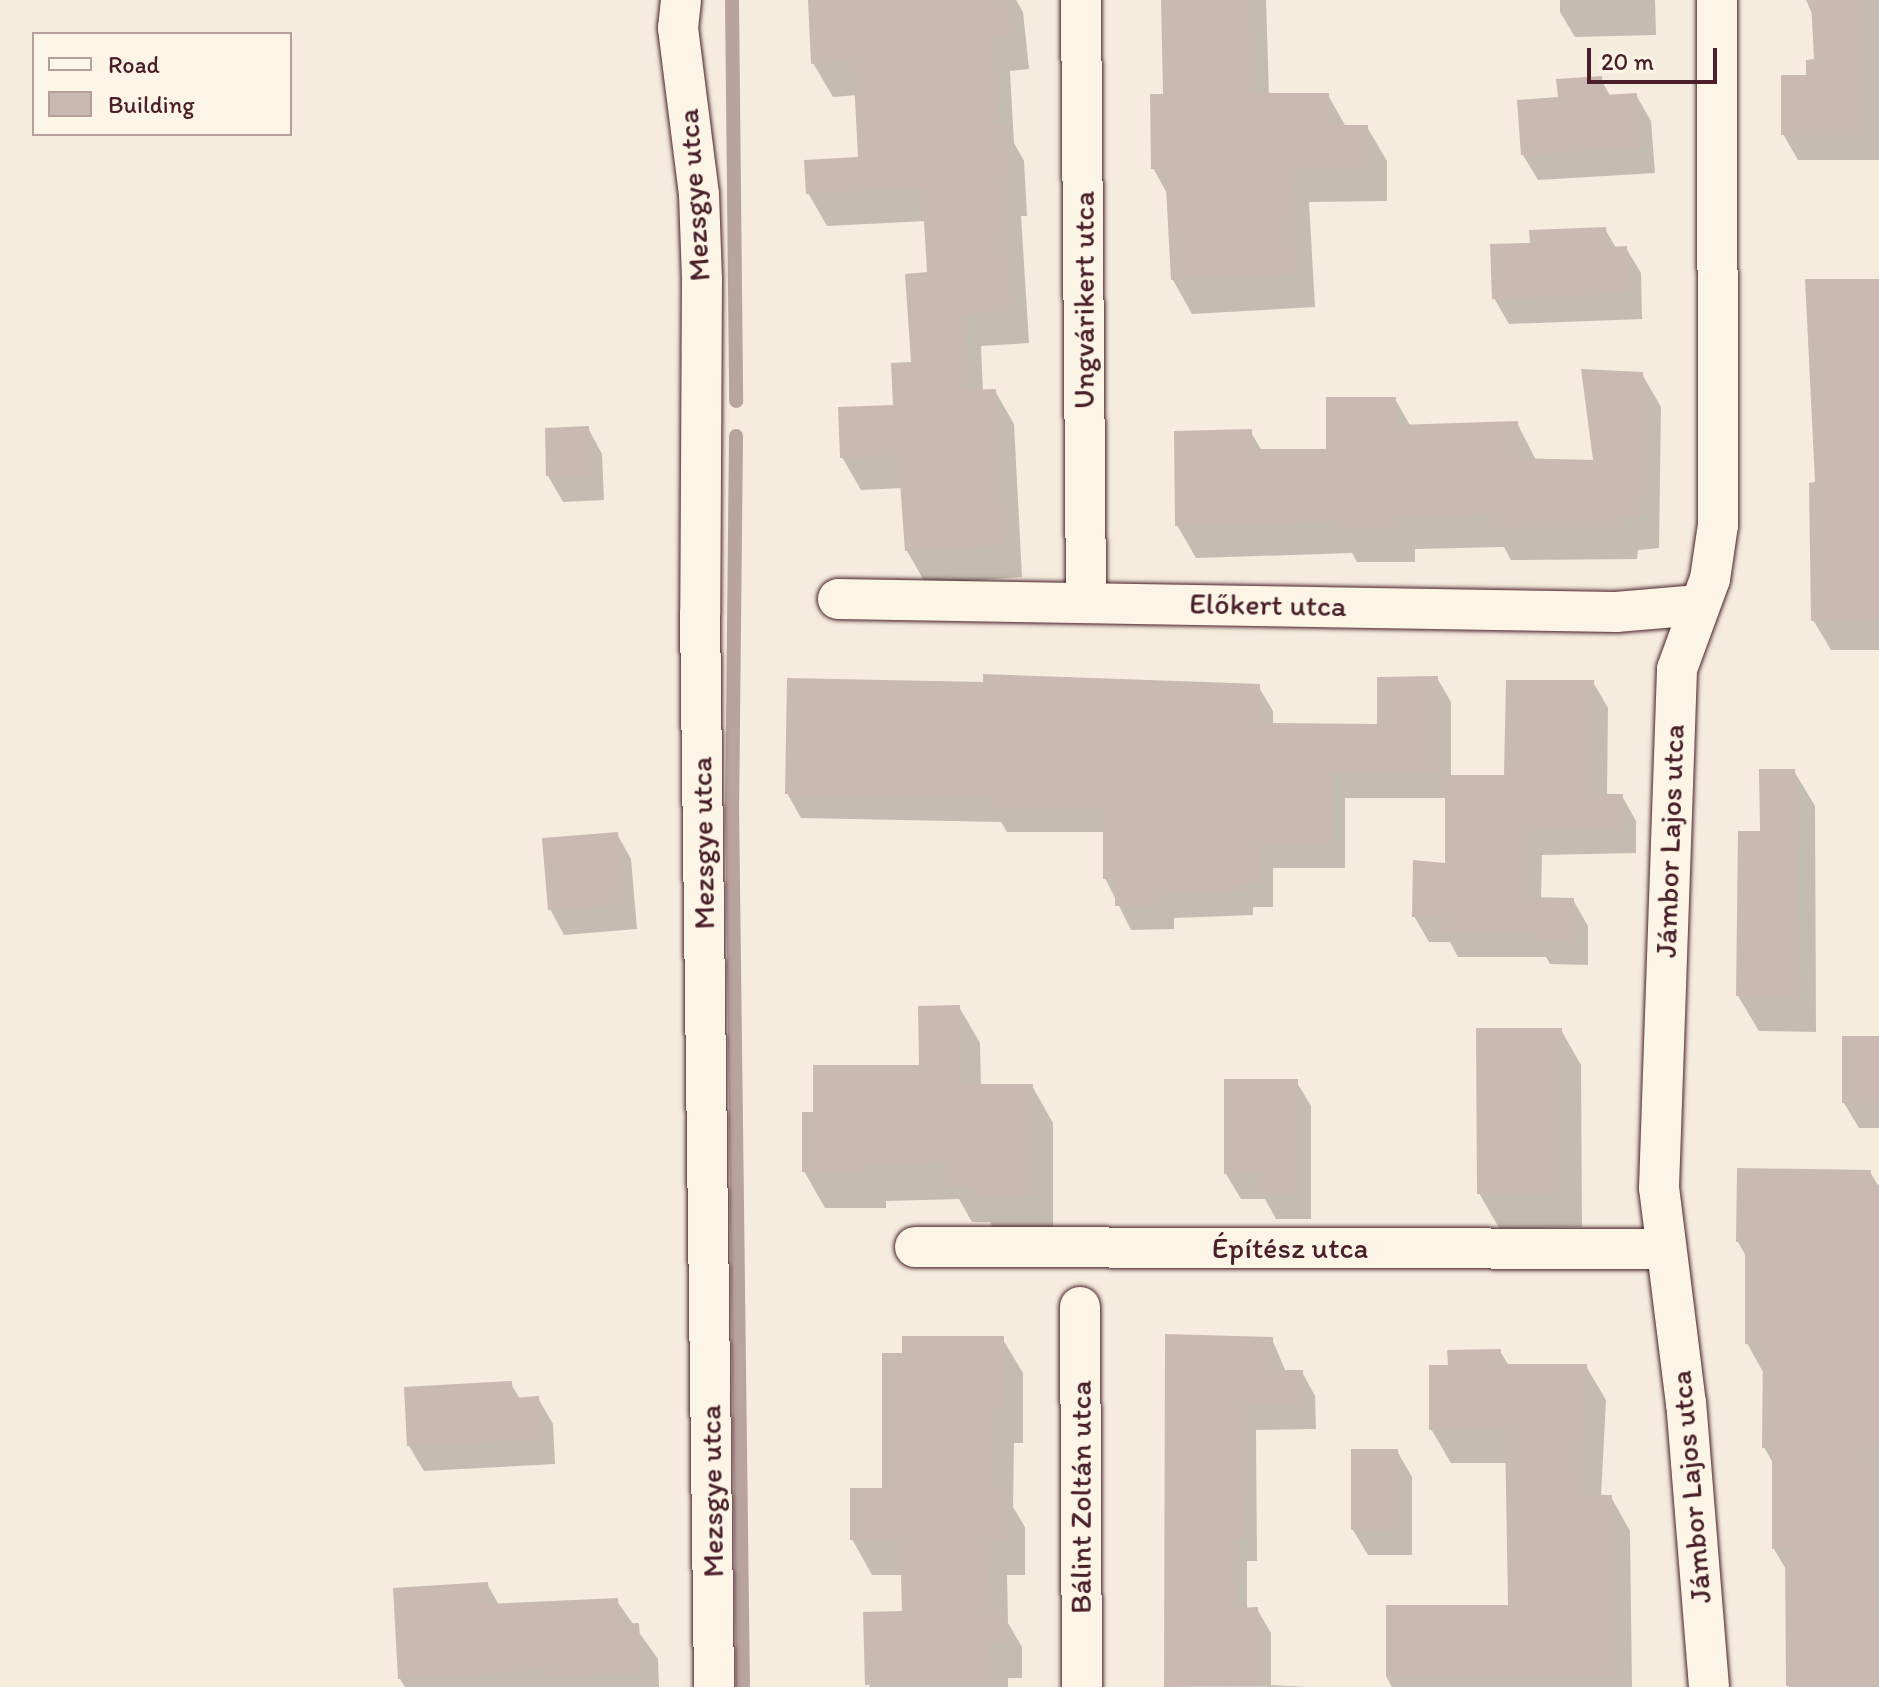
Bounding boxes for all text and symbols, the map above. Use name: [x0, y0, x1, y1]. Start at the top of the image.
legend: [32, 32, 292, 136]
scale bar: [1591, 32, 1721, 82]
text: 20 m: [1601, 47, 1654, 76]
text: Road: [108, 50, 160, 79]
text: Building: [108, 90, 195, 119]
street label: Mezsgye utca: [670, 108, 718, 282]
street label: Ungvárikert utca: [1066, 192, 1102, 408]
street label: Előkert utca: [1189, 586, 1347, 624]
street label: Jámbor Lajos utca: [1648, 723, 1692, 959]
street label: Mezsgye utca: [684, 757, 722, 929]
street label: Építész utca: [1212, 1230, 1368, 1266]
street label: Jámbor Lajos utca: [1663, 1369, 1719, 1605]
street label: Bálint Zoltán utca: [1063, 1380, 1099, 1614]
street label: Mezsgye utca: [693, 1405, 731, 1577]

